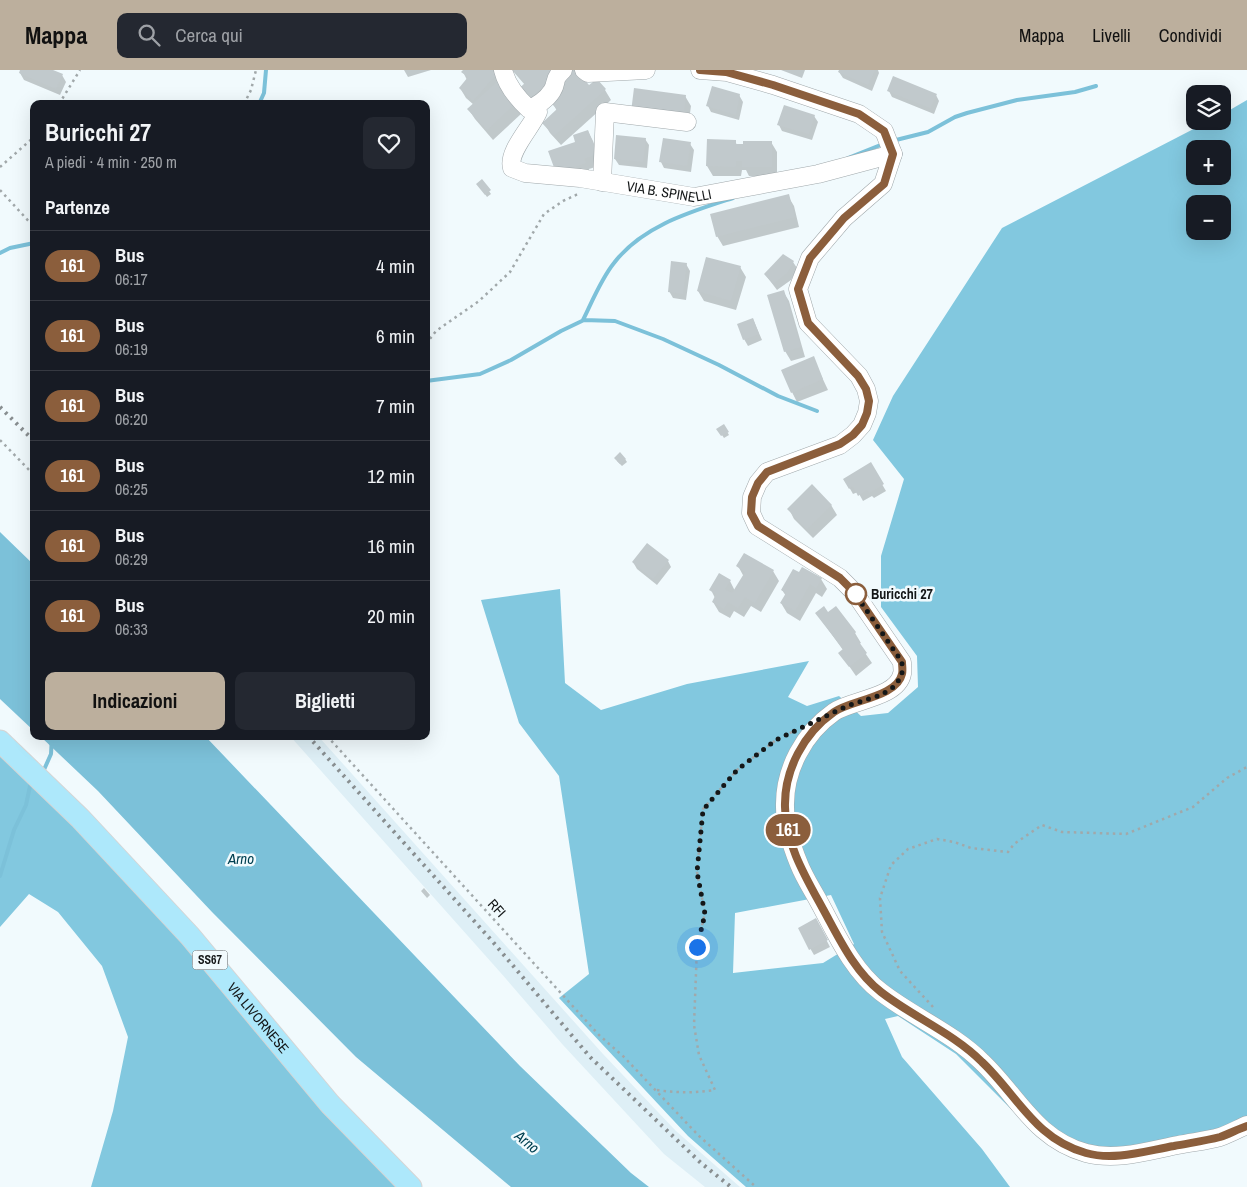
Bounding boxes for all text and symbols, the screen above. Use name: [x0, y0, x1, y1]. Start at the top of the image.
search box: [117, 13, 467, 58]
text: Mappa: [25, 19, 87, 51]
icon: search: [135, 21, 163, 49]
text: Cerca qui: [175, 22, 243, 48]
text: Mappa: [1019, 23, 1064, 48]
text: Livelli: [1092, 23, 1131, 48]
text: Condividi: [1159, 23, 1222, 48]
map controls: [1186, 85, 1231, 240]
button: layers: [1186, 85, 1231, 130]
text: Buricchi 27: [45, 116, 151, 148]
button: heart: [363, 117, 415, 169]
button: +: [1186, 140, 1231, 185]
text: A piedi · 4 min · 250 m: [45, 151, 177, 173]
street label: VIA B. SPINELLI: [625, 177, 713, 206]
text: Partenze: [45, 194, 110, 220]
button: −: [1186, 195, 1231, 240]
text: Bus: [115, 242, 144, 268]
text: 161: [60, 253, 85, 278]
text: 4 min: [376, 253, 415, 279]
text: 06:17: [115, 268, 148, 290]
text: Bus: [115, 312, 144, 338]
text: 161: [60, 323, 85, 348]
text: 6 min: [376, 323, 415, 349]
text: 06:19: [115, 338, 148, 360]
text: Bus: [115, 382, 144, 408]
text: 161: [60, 393, 85, 418]
text: 7 min: [376, 393, 415, 419]
text: 06:20: [115, 408, 148, 430]
text: Bus: [115, 452, 144, 478]
text: 161: [60, 463, 85, 488]
text: 12 min: [367, 463, 415, 489]
text: 06:25: [115, 478, 148, 500]
text: Bus: [115, 522, 144, 548]
text: 161: [60, 533, 85, 558]
text: 16 min: [367, 533, 415, 559]
text: 06:29: [115, 548, 148, 570]
marker: Buricchi 27: [845, 583, 867, 605]
place label: Buricchi 27: [871, 585, 934, 603]
text: Bus: [115, 592, 144, 618]
text: 161: [60, 603, 85, 628]
text: 20 min: [367, 603, 415, 629]
text: 06:33: [115, 618, 148, 640]
button: Indicazioni: [45, 672, 225, 730]
button: Biglietti: [235, 672, 415, 730]
line badge: 161: [759, 814, 817, 846]
text: 161: [776, 817, 800, 842]
water label: Arno: [227, 848, 254, 869]
street label: RFI: [484, 895, 510, 921]
your location: [685, 935, 710, 960]
road number: SS67: [192, 950, 228, 970]
street label: VIA LIVORNESE: [224, 979, 293, 1057]
water label: Arno: [510, 1125, 544, 1158]

